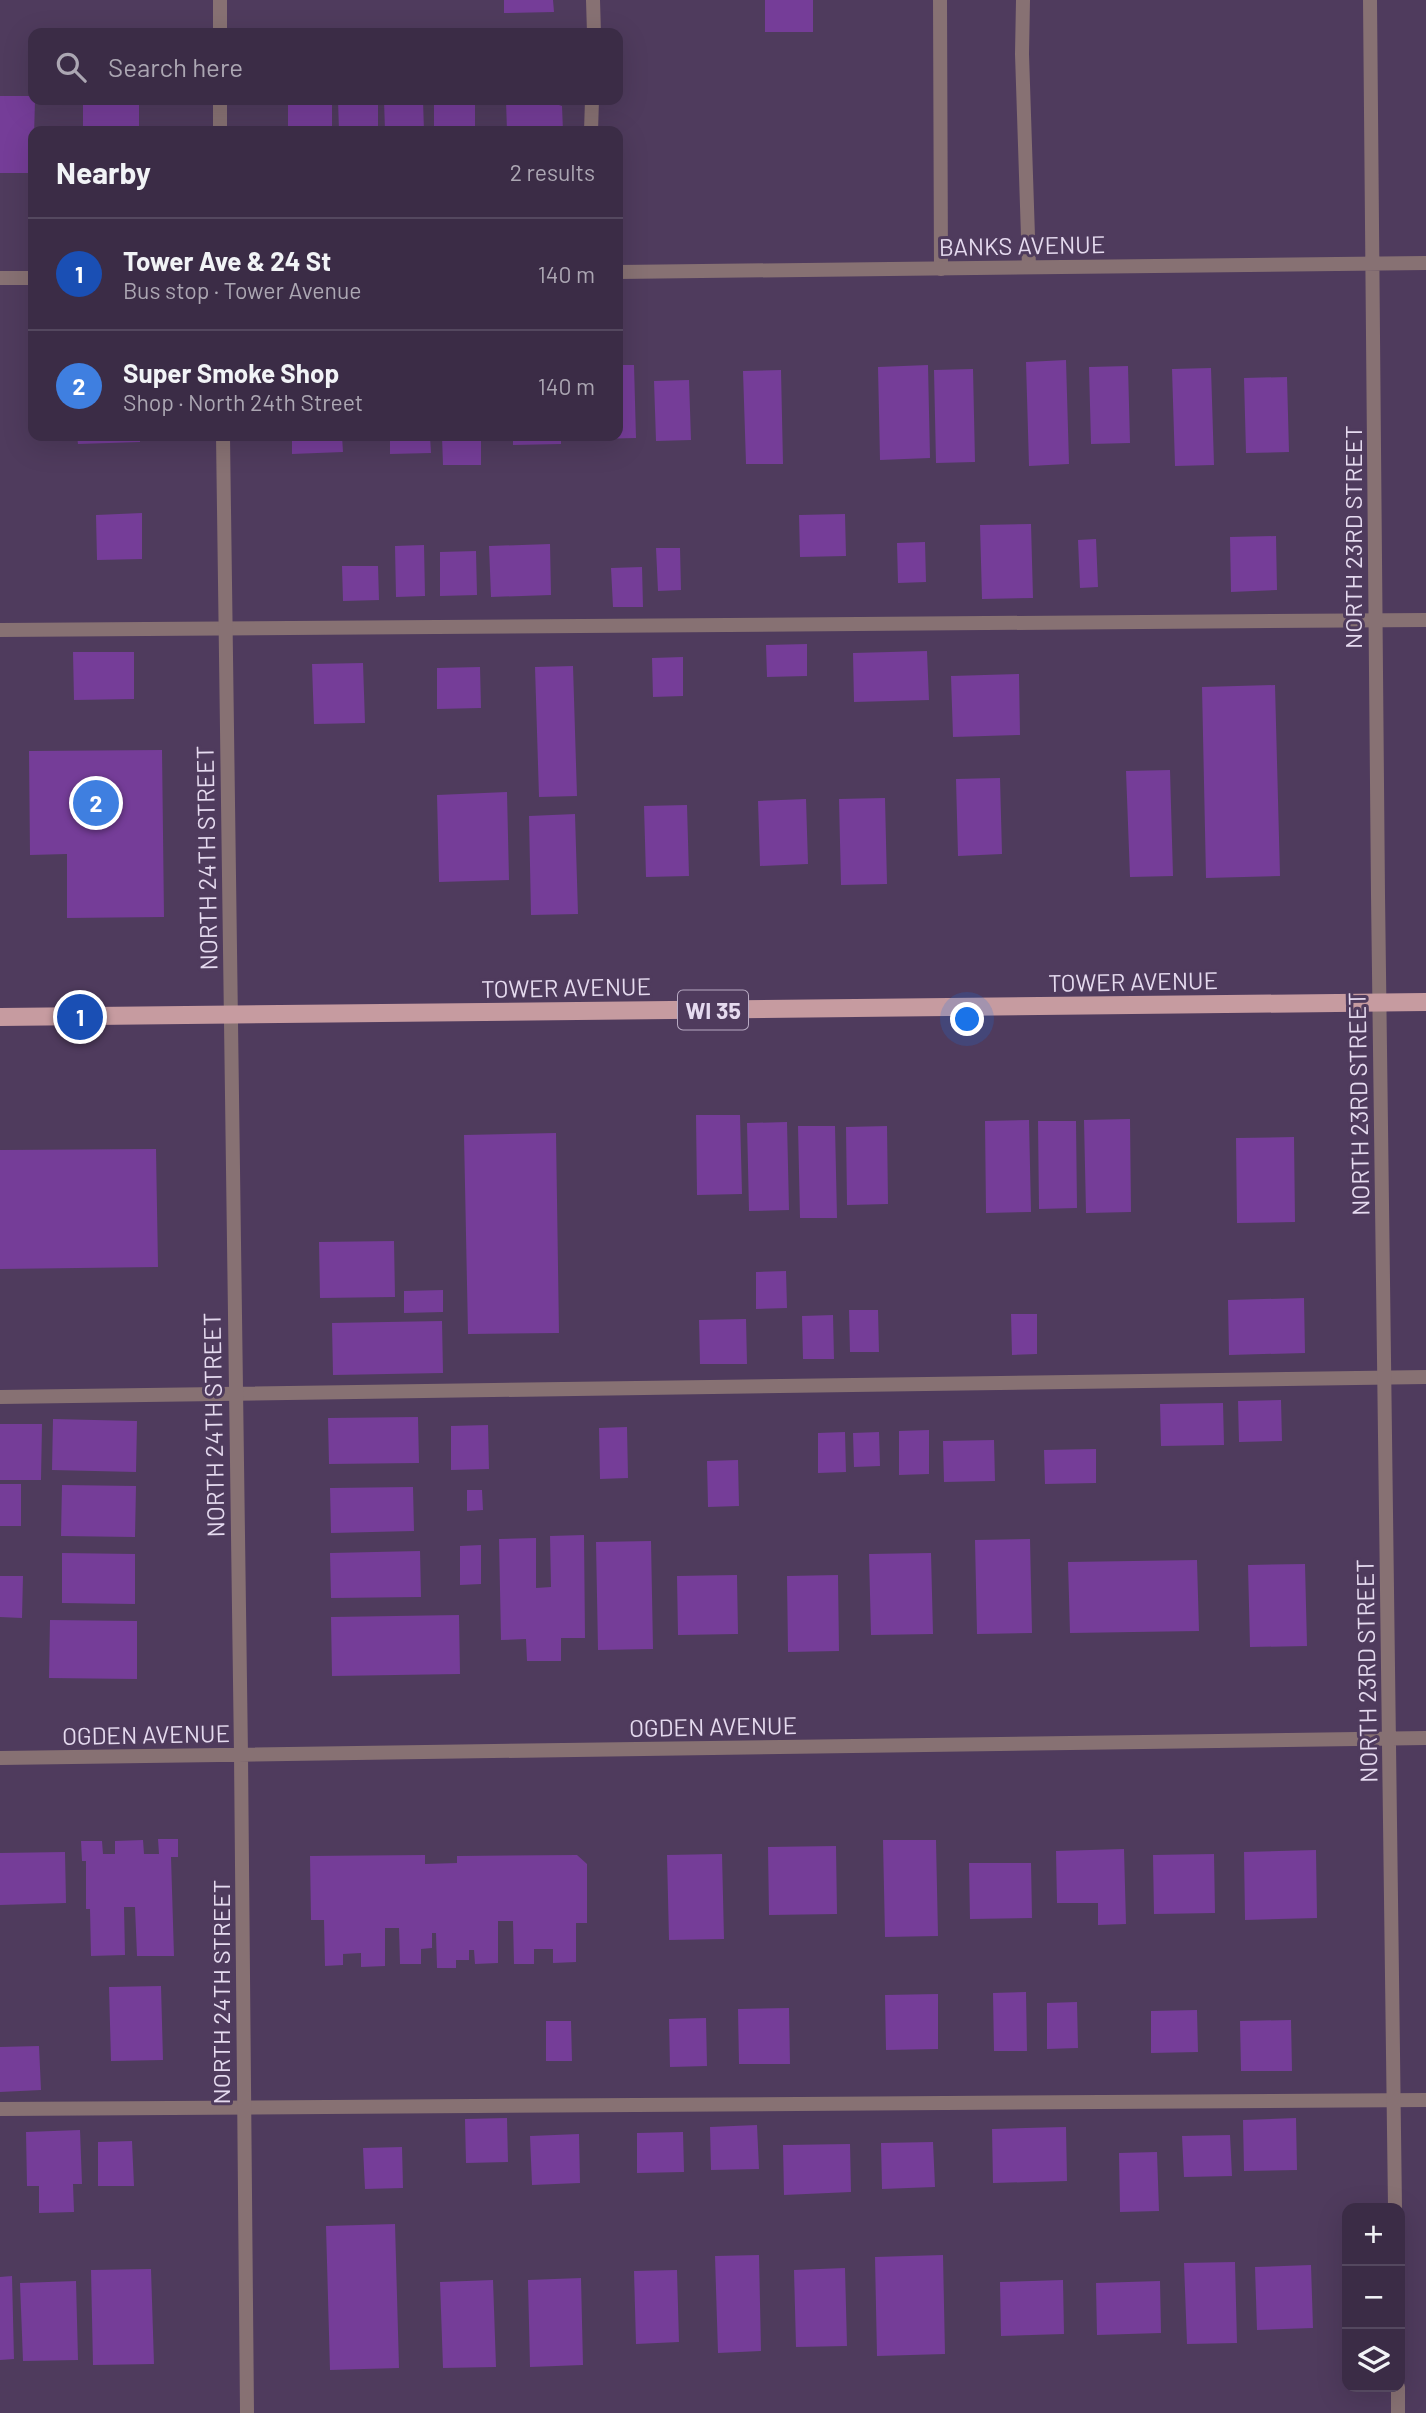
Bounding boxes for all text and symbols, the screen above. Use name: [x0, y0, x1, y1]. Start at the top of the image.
search box: [28, 28, 623, 105]
icon: search: [52, 48, 90, 86]
text: Search here: [108, 51, 243, 82]
text: Nearby: [56, 154, 151, 190]
text: 2 results: [510, 158, 595, 186]
street label: BANKS AVENUE: [938, 229, 1106, 261]
text: Tower Ave & 24 St: [123, 245, 331, 276]
text: 1: [75, 260, 83, 288]
text: 140 m: [538, 260, 595, 288]
text: Bus stop · Tower Avenue: [123, 276, 362, 304]
text: Super Smoke Shop: [123, 357, 339, 388]
text: 2: [73, 372, 85, 400]
text: 140 m: [538, 372, 595, 400]
text: Shop · North 24th Street: [123, 388, 363, 416]
street label: NORTH 23RD STREET: [1338, 425, 1367, 649]
street label: NORTH 24TH STREET: [190, 745, 222, 971]
pin: 2: [73, 777, 119, 829]
street label: TOWER AVENUE: [1048, 965, 1218, 997]
street label: TOWER AVENUE: [481, 971, 651, 1003]
road number: WI 35: [678, 990, 748, 1030]
pin: 1: [57, 991, 103, 1043]
street label: NORTH 23RD STREET: [1342, 992, 1374, 1216]
your location: [950, 1002, 984, 1036]
street label: NORTH 24TH STREET: [197, 1312, 229, 1538]
street label: NORTH 23RD STREET: [1350, 1559, 1382, 1783]
street label: OGDEN AVENUE: [629, 1710, 797, 1742]
street label: OGDEN AVENUE: [62, 1718, 230, 1750]
street label: NORTH 24TH STREET: [206, 1880, 235, 2104]
map controls: [1342, 2203, 1405, 2392]
button: +: [1342, 2203, 1405, 2266]
button: −: [1342, 2266, 1405, 2329]
button: layers: [1342, 2329, 1405, 2392]

